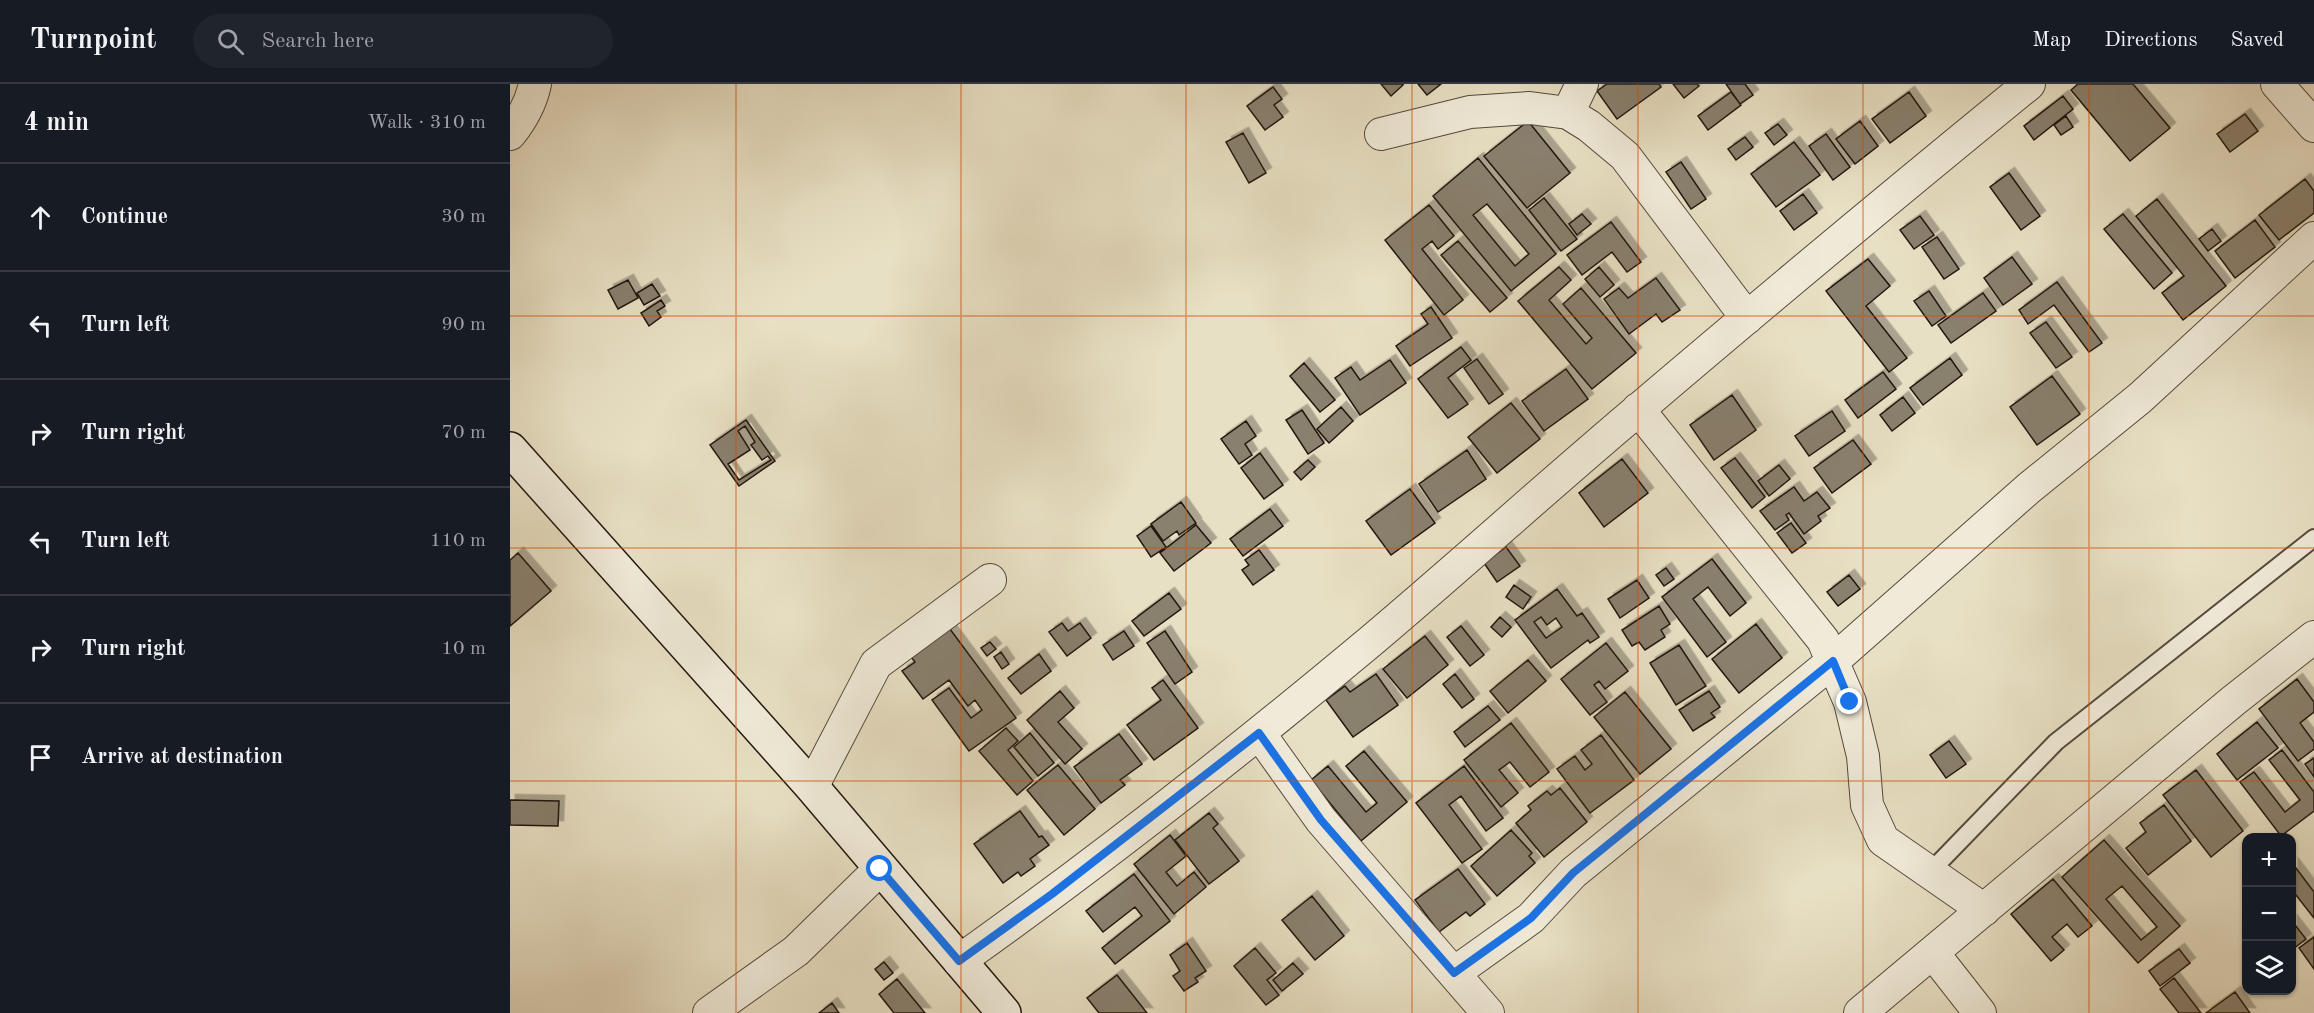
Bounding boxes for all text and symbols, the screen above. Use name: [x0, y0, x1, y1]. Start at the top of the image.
search box: [193, 14, 613, 68]
icon: search: [214, 25, 247, 58]
text: Turnpoint: [30, 27, 157, 55]
text: Search here: [262, 30, 374, 52]
text: Map: [2032, 30, 2071, 51]
text: Directions: [2104, 30, 2198, 51]
text: Saved: [2231, 30, 2284, 51]
text: 4 min: [24, 110, 89, 136]
text: Walk · 310 m: [367, 113, 486, 133]
icon: ahead: [24, 201, 57, 234]
text: Continue: [81, 206, 168, 228]
text: 30 m: [441, 207, 486, 227]
icon: left: [24, 309, 57, 342]
text: Turn left: [81, 314, 170, 336]
text: 90 m: [441, 315, 486, 335]
icon: right: [24, 417, 57, 450]
text: Turn right: [81, 422, 185, 444]
text: 70 m: [441, 423, 486, 443]
icon: left: [24, 525, 57, 558]
text: Turn left: [81, 530, 170, 552]
text: 110 m: [430, 531, 486, 551]
icon: right: [24, 633, 57, 666]
text: Turn right: [81, 638, 185, 660]
text: 10 m: [441, 639, 486, 659]
route end: [1836, 688, 1862, 714]
icon: arrive: [24, 741, 57, 774]
text: Arrive at destination: [81, 746, 283, 768]
map controls: [2242, 833, 2296, 995]
button: +: [2242, 833, 2296, 887]
route start: [866, 855, 892, 881]
button: −: [2242, 887, 2296, 941]
button: layers: [2242, 941, 2296, 995]

